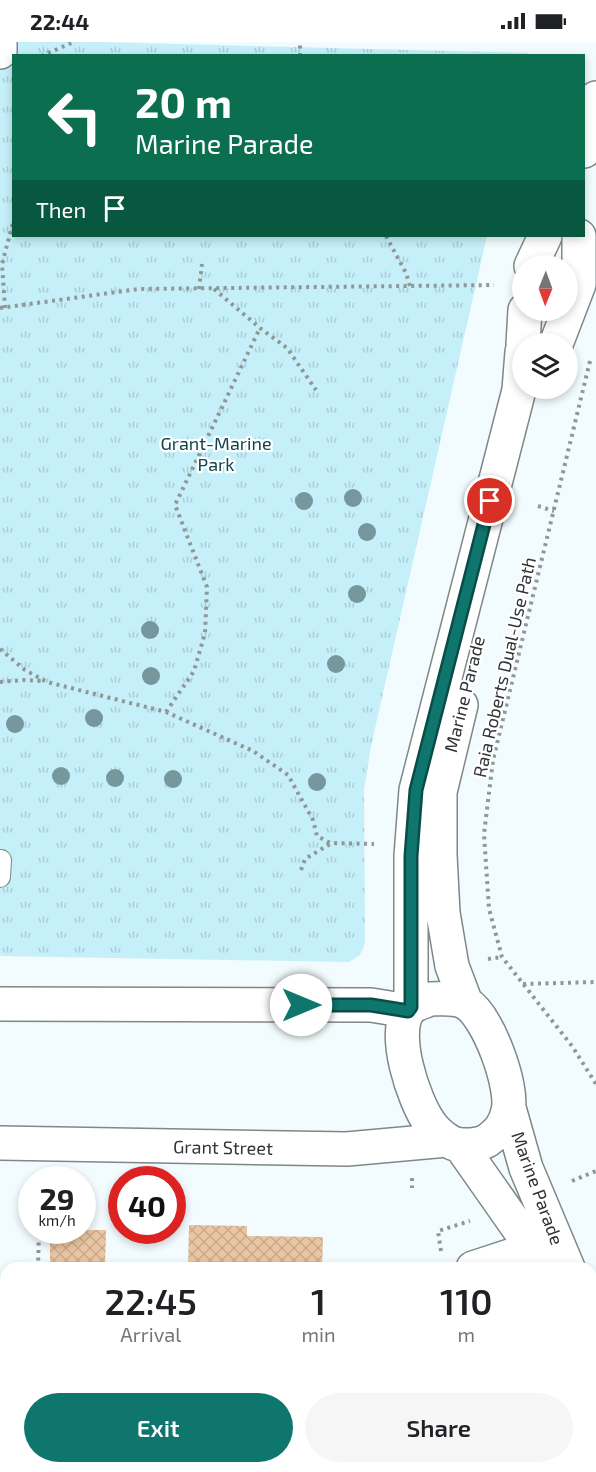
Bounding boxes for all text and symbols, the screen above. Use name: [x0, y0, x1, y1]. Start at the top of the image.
text: 22:44: [30, 8, 89, 34]
text: 20 m: [135, 76, 232, 126]
icon: left: [36, 78, 114, 156]
text: Marine Parade: [135, 127, 314, 159]
icon: arrive: [98, 192, 131, 225]
text: Then: [36, 196, 86, 222]
north arrow: [512, 255, 578, 321]
map controls: [512, 255, 578, 399]
button: layers: [512, 333, 578, 399]
park label: Grant-Marine Park: [160, 432, 272, 475]
pin: [464, 475, 515, 526]
icon: arrive: [473, 484, 506, 517]
street label: Raia Roberts Dual-Use Path: [468, 555, 540, 779]
street label: Marine Parade: [439, 634, 489, 754]
position arrow: [269, 973, 333, 1037]
street label: Marine Parade: [507, 1128, 569, 1248]
street label: Grant Street: [173, 1135, 273, 1159]
speed limit sign: 40: [108, 1166, 186, 1244]
text: 29: [39, 1180, 75, 1216]
text: km/h: [38, 1211, 76, 1229]
text: 22:45: [105, 1279, 197, 1322]
text: 1: [311, 1279, 326, 1322]
text: 110: [440, 1279, 492, 1322]
text: Arrival: [120, 1322, 181, 1346]
text: min: [301, 1322, 336, 1346]
text: m: [458, 1322, 475, 1346]
button: Exit: [24, 1393, 293, 1462]
button: Share: [305, 1393, 573, 1462]

